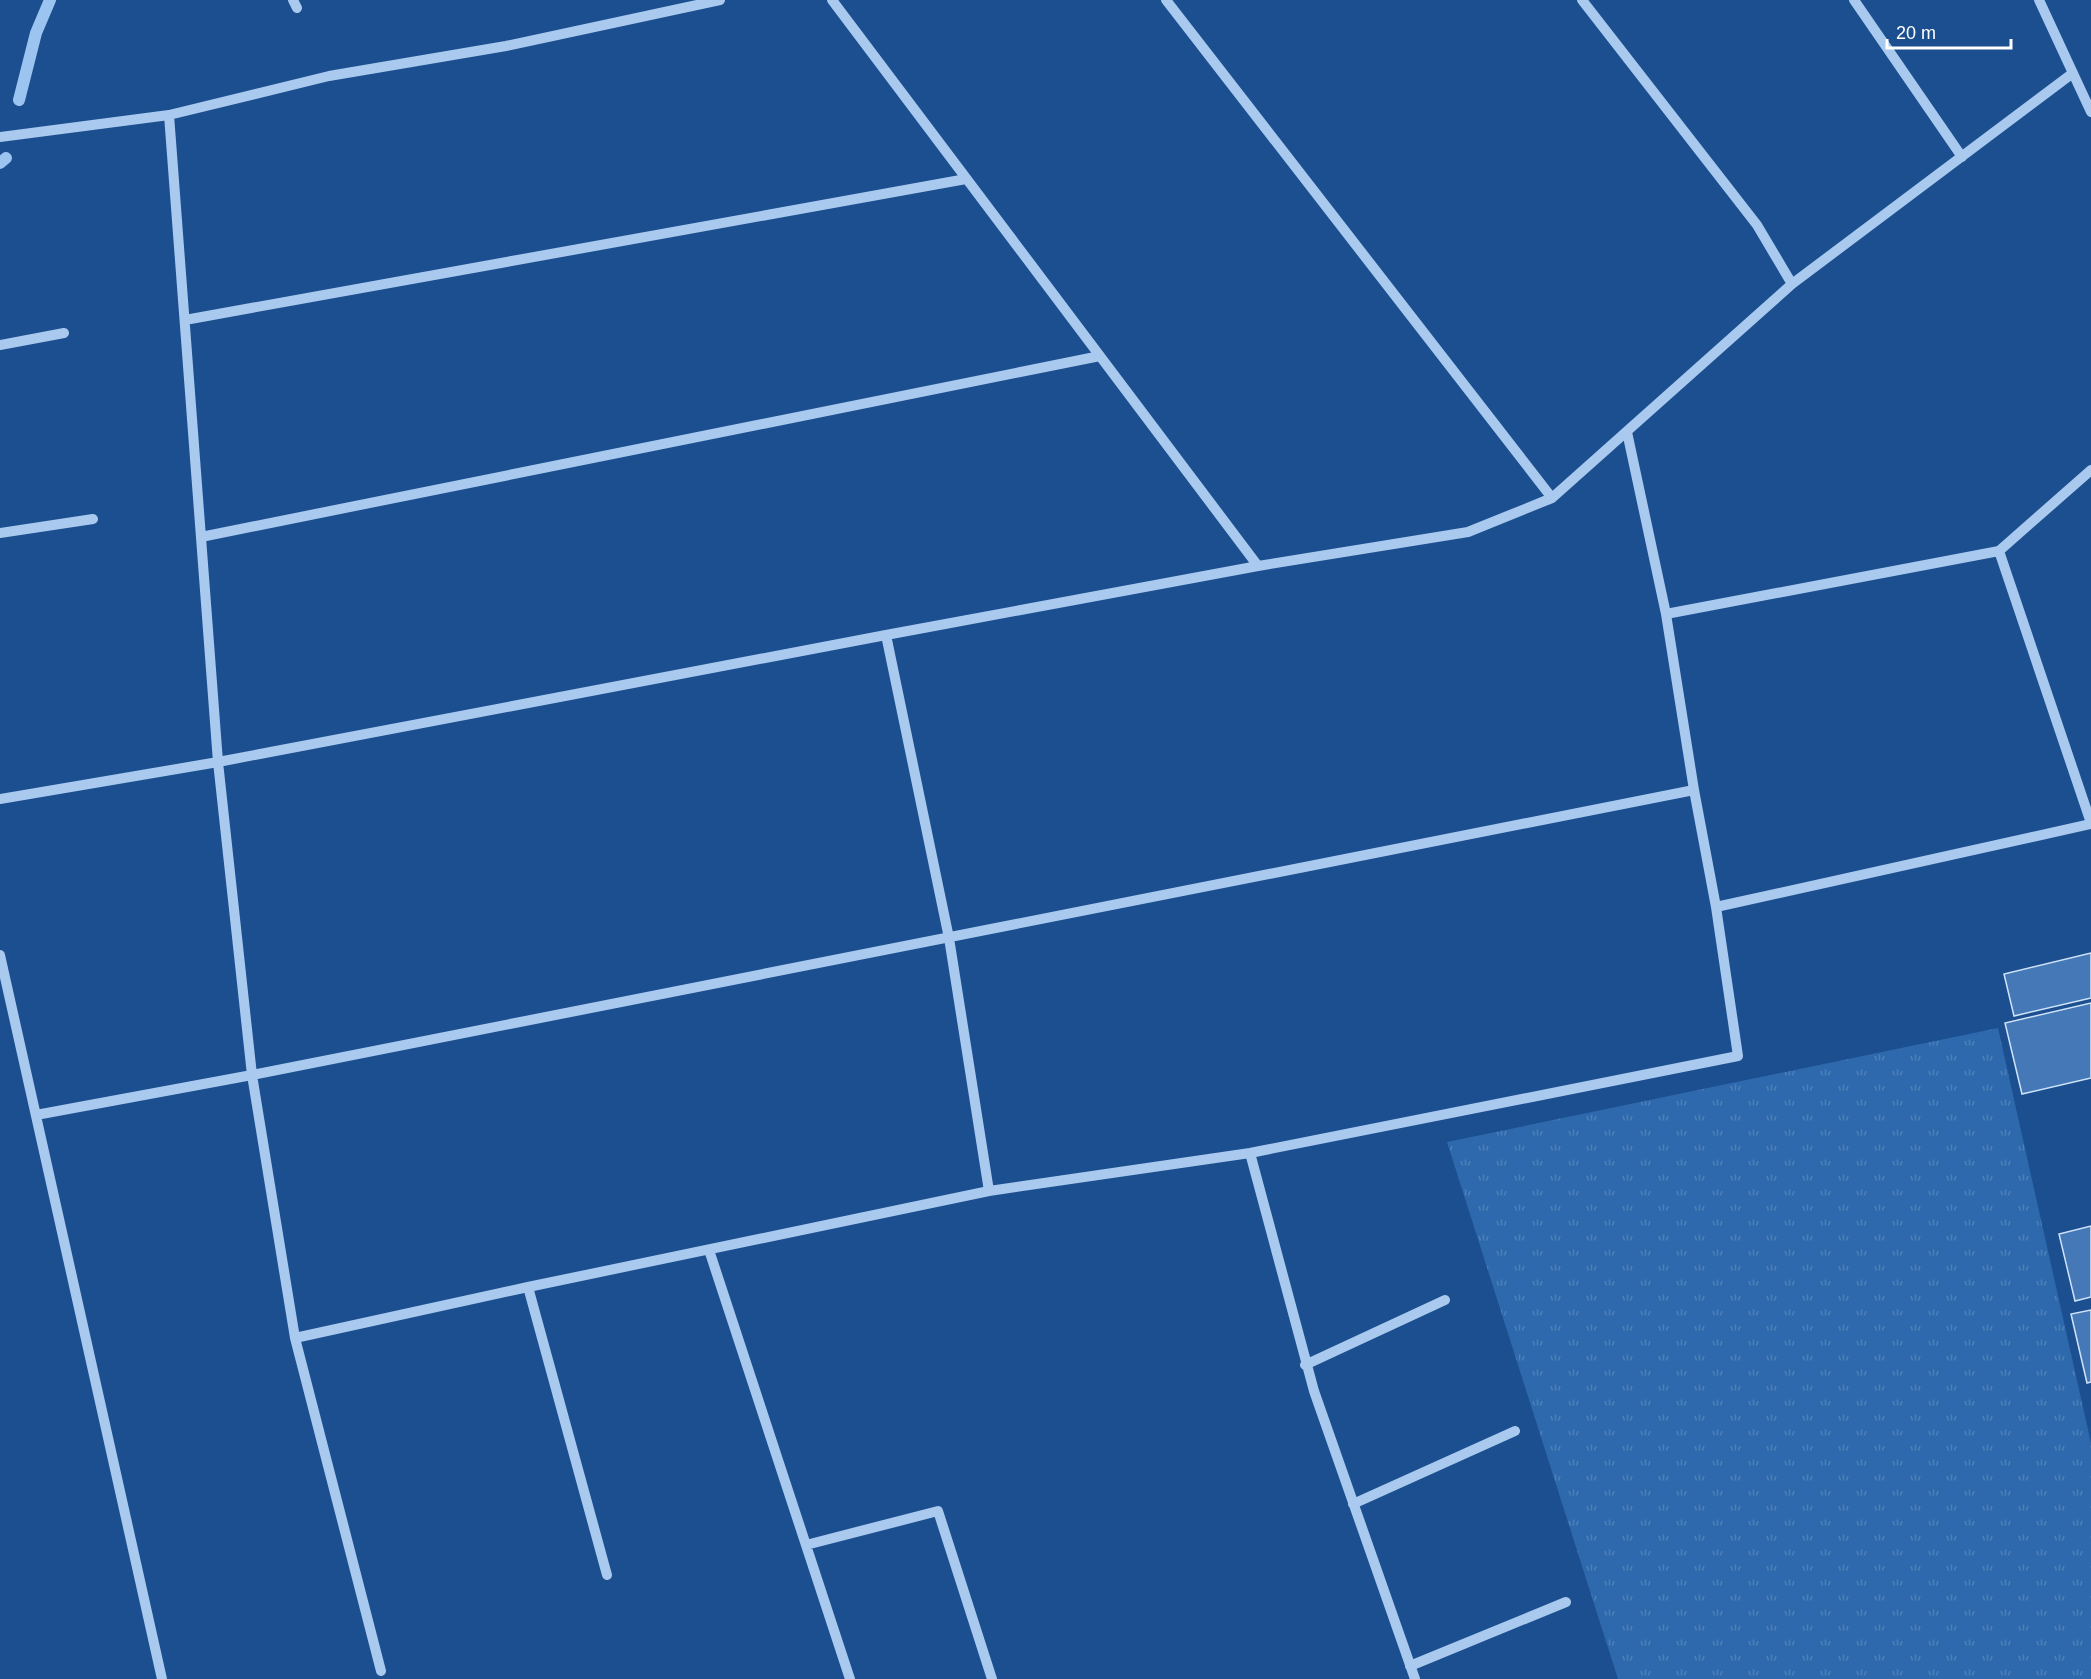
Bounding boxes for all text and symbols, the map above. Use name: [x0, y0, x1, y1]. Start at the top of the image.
scale bar: [1887, 12, 2012, 50]
text: 20 m: [1896, 23, 1936, 43]

